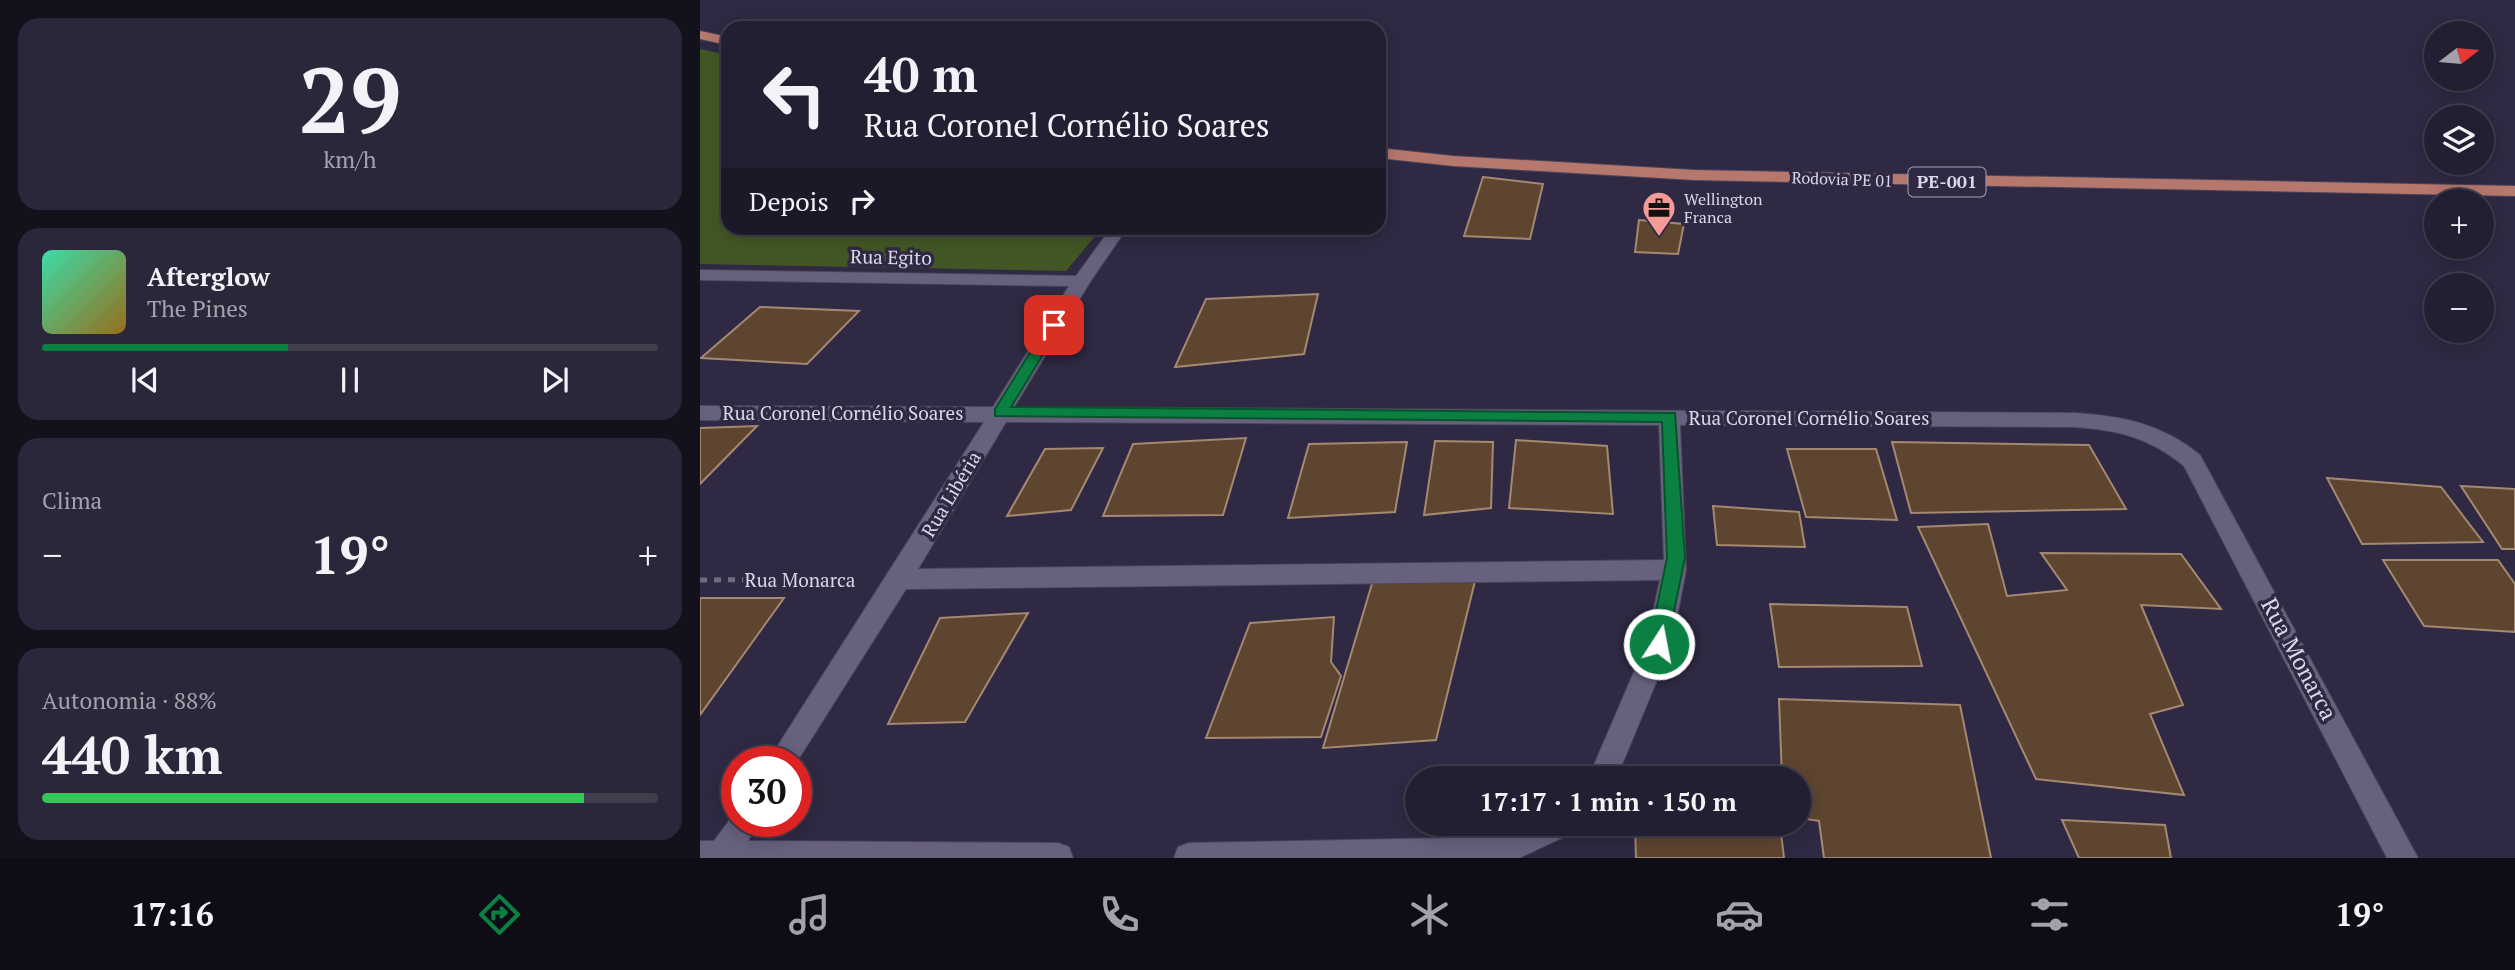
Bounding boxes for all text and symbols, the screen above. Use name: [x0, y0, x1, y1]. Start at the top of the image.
north arrow: [2424, 21, 2494, 91]
map controls: [2424, 21, 2494, 343]
text: 29: [299, 38, 401, 159]
text: 40 m: [864, 41, 978, 106]
icon: left: [749, 49, 840, 140]
text: Rua Coronel Cornélio Soares: [864, 104, 1270, 146]
button: layers: [2424, 105, 2494, 175]
text: km/h: [323, 144, 377, 175]
street label: Rodovia PE 01: [1791, 166, 1893, 192]
road number: PE-001: [1908, 168, 1986, 196]
icon: right: [843, 182, 881, 220]
text: Depois: [749, 184, 829, 218]
place label: Wellington Franca: [1684, 188, 1763, 228]
office icon: Wellington Franca: [1640, 189, 1678, 238]
button: +: [2424, 189, 2494, 259]
street label: Rua Egito: [850, 243, 932, 270]
text: Afterglow: [147, 259, 270, 293]
button: −: [2424, 273, 2494, 343]
text: The Pines: [147, 293, 248, 324]
pin: [1024, 295, 1084, 355]
icon: arrive: [1035, 306, 1073, 344]
icon: previous: [126, 361, 164, 399]
icon: pause: [331, 361, 369, 399]
icon: next: [536, 361, 574, 399]
street label: Rua Coronel Cornélio Soares: [723, 400, 963, 425]
street label: Rua Coronel Cornélio Soares: [1689, 405, 1929, 430]
street label: Rua Libéria: [915, 446, 986, 541]
text: Clima: [42, 485, 102, 516]
text: 19°: [310, 520, 390, 589]
text: −: [42, 530, 62, 580]
text: +: [638, 530, 658, 580]
street label: Rua Monarca: [745, 567, 856, 592]
street label: Rua Monarca: [2254, 592, 2345, 726]
position arrow: [1622, 607, 1696, 681]
text: Autonomia · 88%: [42, 685, 217, 716]
text: 440 km: [42, 720, 223, 789]
speed limit sign: 30: [721, 746, 812, 837]
text: 17:17 · 1 min · 150 m: [1479, 784, 1737, 818]
icon: directions: [475, 890, 524, 939]
icon: music: [785, 890, 834, 939]
icon: phone: [1095, 890, 1144, 939]
icon: climate: [1405, 890, 1454, 939]
icon: car: [1715, 890, 1764, 939]
icon: filters: [2025, 890, 2074, 939]
text: 17:16: [131, 893, 214, 935]
text: 19°: [2335, 893, 2384, 935]

